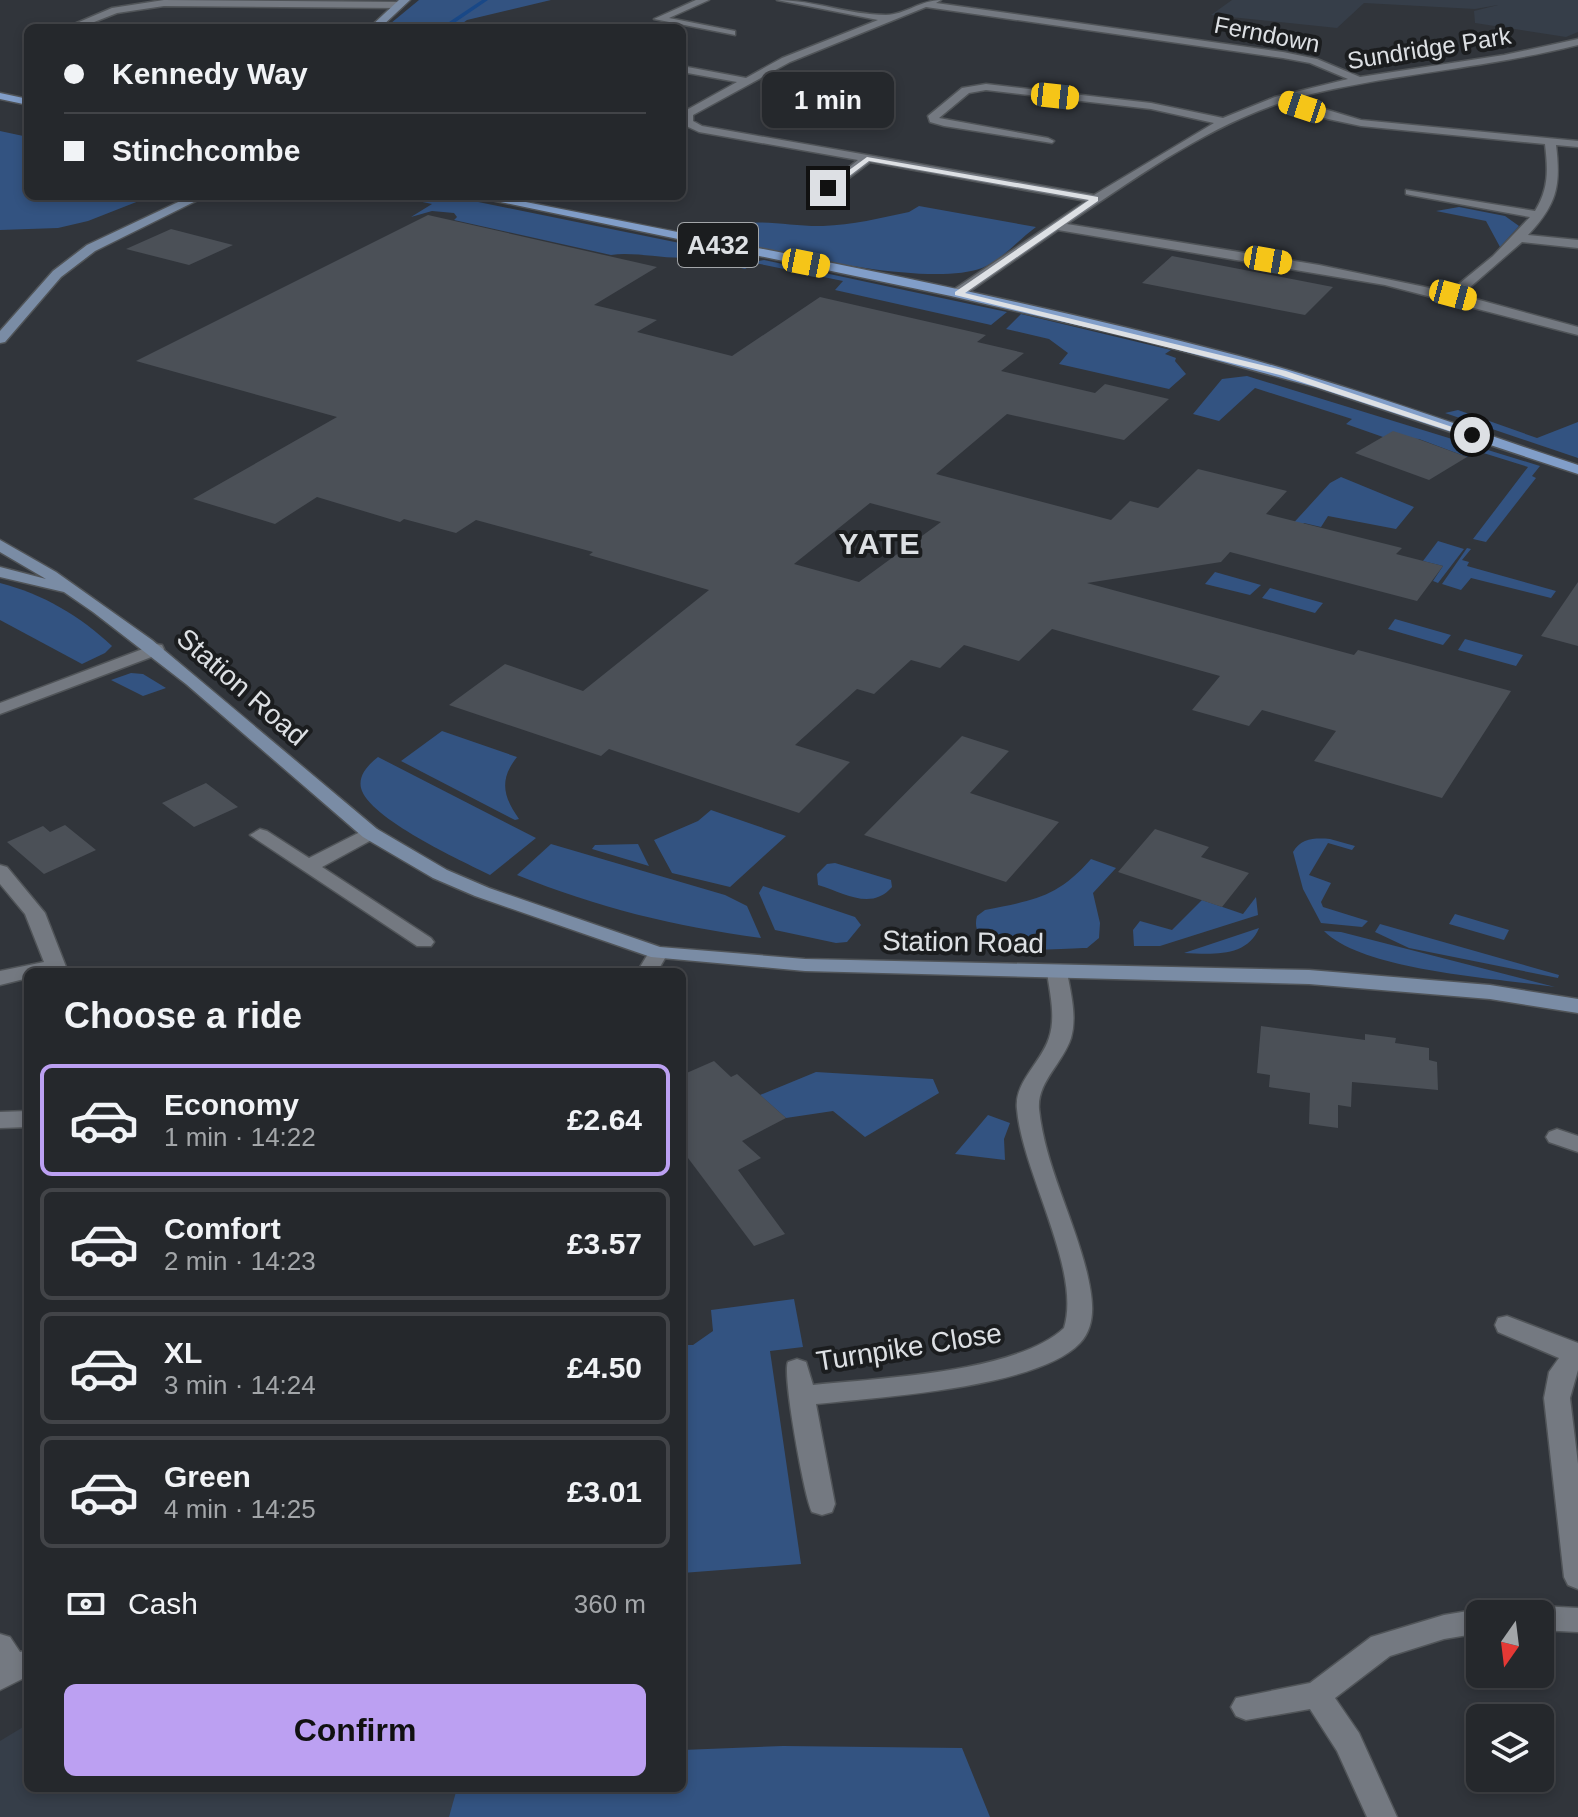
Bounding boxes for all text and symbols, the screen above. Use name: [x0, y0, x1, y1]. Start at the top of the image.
street label: Ferndown: [1212, 11, 1322, 57]
street label: Sundridge Park: [1345, 22, 1514, 74]
text: Kennedy Way: [112, 57, 308, 90]
callout: 1 min: [762, 72, 894, 128]
car: [1030, 82, 1080, 110]
text: 1 min: [794, 85, 862, 115]
car: [1275, 88, 1329, 126]
text: Stinchcombe: [112, 134, 300, 167]
route end: [810, 170, 846, 206]
road number: A432: [678, 223, 758, 267]
car: [1242, 244, 1294, 276]
car: [780, 247, 832, 279]
car: [1427, 277, 1479, 313]
route start: [1454, 417, 1490, 453]
district label: YATE: [838, 527, 922, 560]
street label: Station Road: [171, 622, 313, 752]
street label: Station Road: [882, 925, 1044, 959]
text: Choose a ride: [64, 995, 302, 1036]
icon: car: [68, 1084, 140, 1156]
text: Economy: [164, 1088, 299, 1121]
text: £2.64: [567, 1103, 642, 1136]
text: 1 min · 14:22: [164, 1122, 316, 1152]
icon: car: [68, 1208, 140, 1280]
text: Comfort: [164, 1212, 281, 1245]
text: £3.57: [567, 1227, 642, 1260]
text: 2 min · 14:23: [164, 1246, 316, 1276]
street label: Turnpike Close: [814, 1317, 1004, 1377]
icon: car: [68, 1332, 140, 1404]
text: XL: [164, 1336, 202, 1369]
text: £4.50: [567, 1351, 642, 1384]
text: 3 min · 14:24: [164, 1370, 316, 1400]
icon: car: [68, 1456, 140, 1528]
text: Green: [164, 1460, 251, 1493]
text: £3.01: [567, 1475, 642, 1508]
text: 4 min · 14:25: [164, 1494, 316, 1524]
icon: cash: [64, 1582, 108, 1626]
text: Cash: [128, 1587, 198, 1620]
text: 360 m: [574, 1589, 646, 1619]
north arrow: [1466, 1600, 1554, 1688]
map controls: [1466, 1600, 1554, 1792]
button: Confirm: [64, 1684, 646, 1776]
button: layers: [1466, 1704, 1554, 1792]

